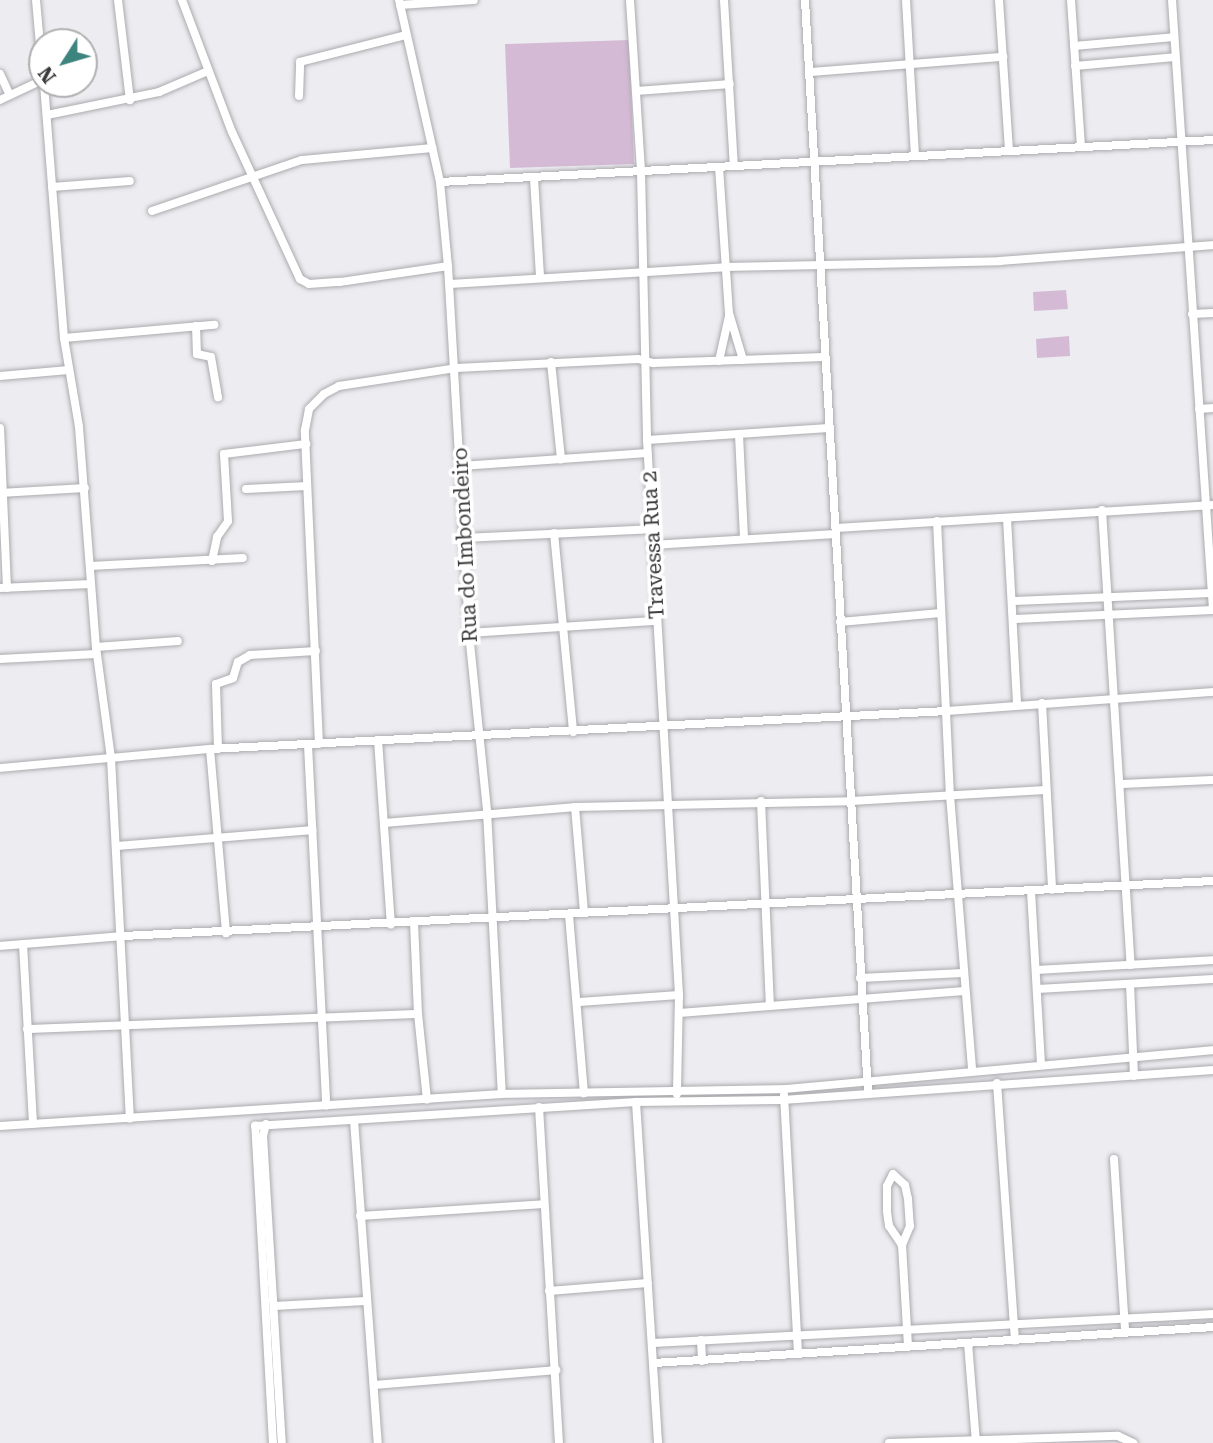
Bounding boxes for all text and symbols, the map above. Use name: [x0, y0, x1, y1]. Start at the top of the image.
north arrow: [28, 28, 98, 98]
text: N: [34, 62, 61, 88]
street label: Rua do Imbondeiro: [447, 447, 483, 643]
street label: Travessa Rua 2: [637, 470, 669, 620]

